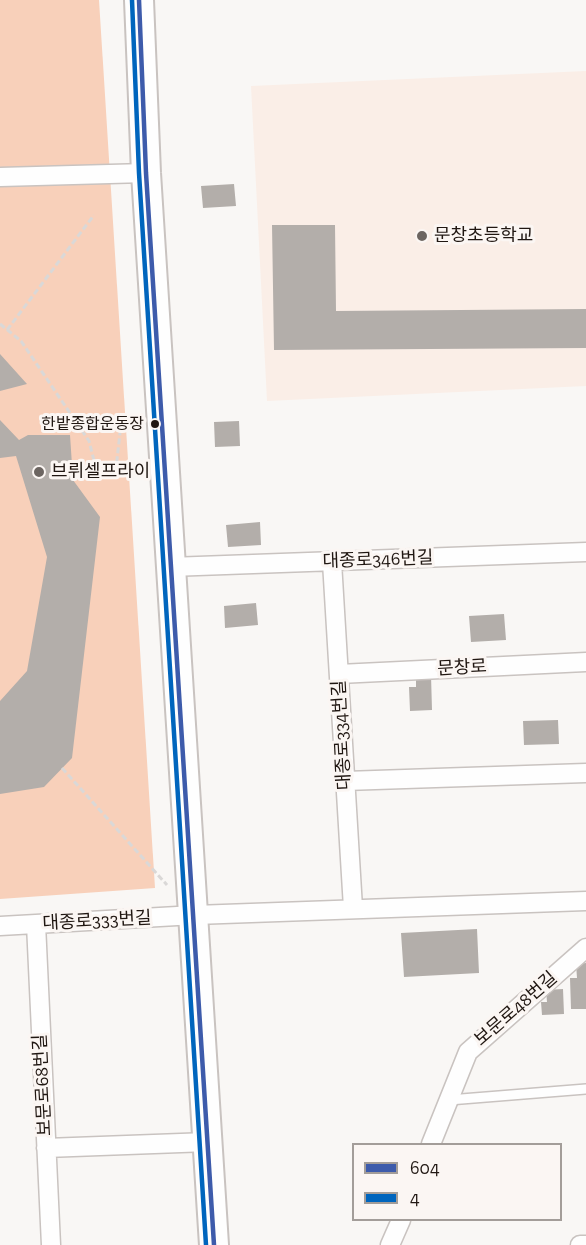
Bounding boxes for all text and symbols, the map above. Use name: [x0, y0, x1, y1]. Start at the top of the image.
place label: 문창초등학교: [434, 225, 533, 247]
marker: 문창초등학교: [415, 229, 429, 243]
place label: 한밭종합운동장: [41, 414, 144, 434]
marker: 한밭종합운동장: [149, 418, 161, 430]
place label: 브뤼셀프라이: [51, 461, 150, 483]
marker: 브뤼셀프라이: [32, 465, 46, 479]
street label: 대종로346번길: [322, 547, 434, 573]
street label: 문창로: [437, 656, 487, 680]
street label: 대종로334번길: [328, 679, 356, 791]
street label: 대종로333번길: [42, 907, 152, 935]
street label: 보문로48번길: [470, 967, 562, 1051]
street label: 보문로68번길: [30, 1033, 56, 1137]
legend: [352, 1143, 562, 1221]
text: 604: [410, 1157, 440, 1179]
text: 4: [410, 1187, 420, 1209]

